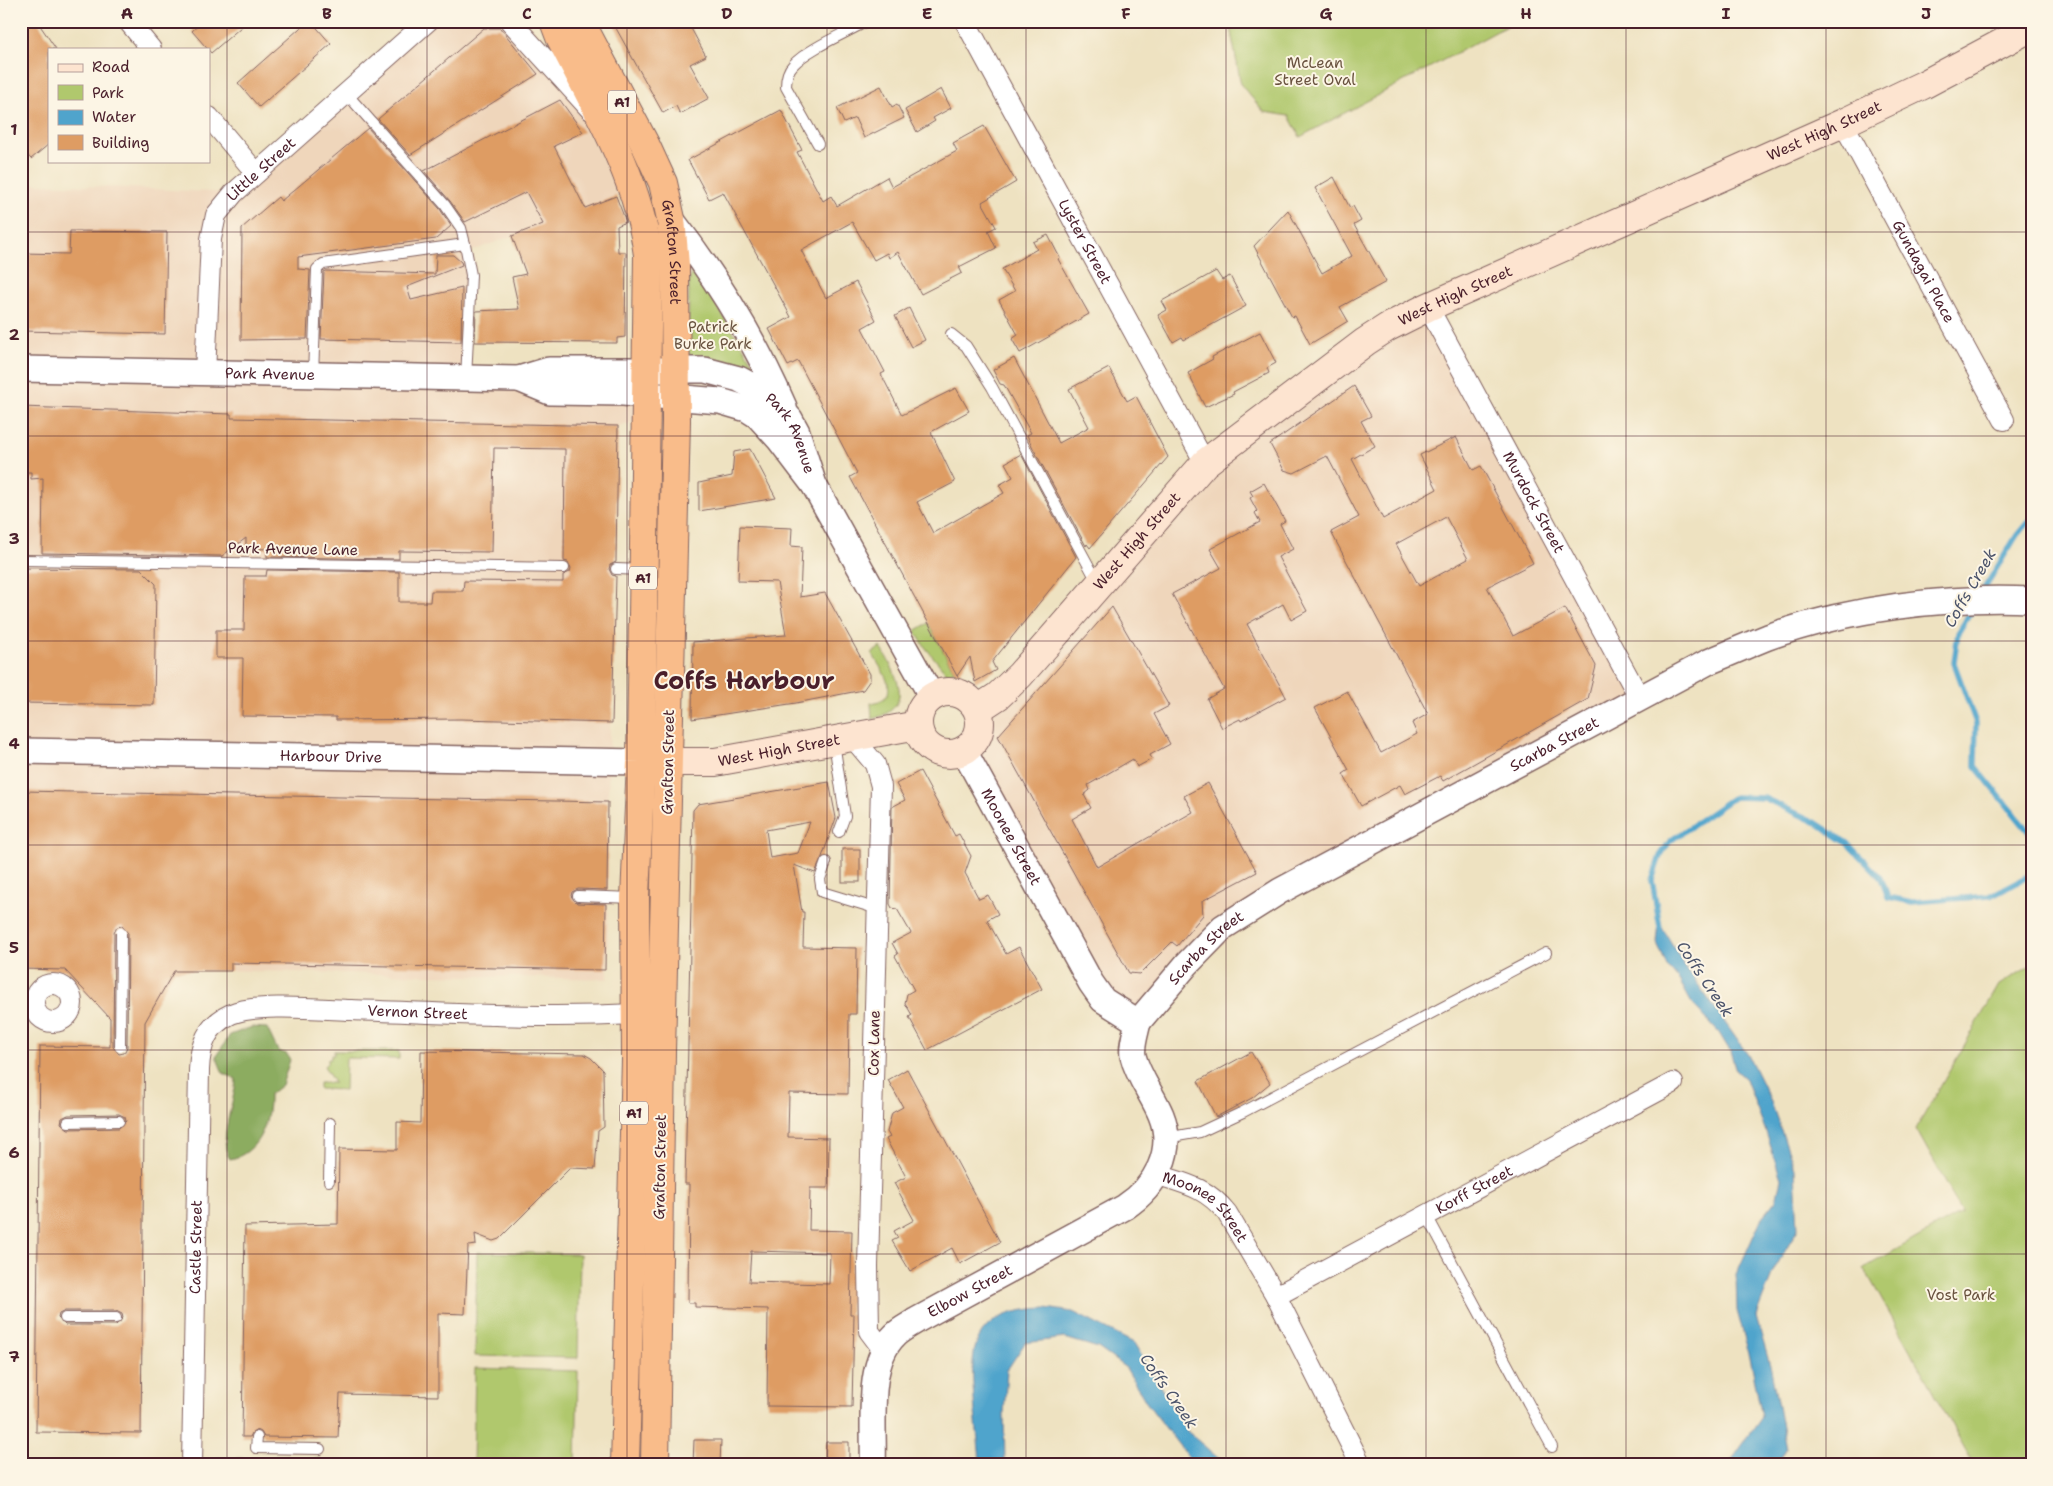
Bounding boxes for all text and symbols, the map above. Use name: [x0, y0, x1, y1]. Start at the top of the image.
text: A: [121, 3, 133, 24]
text: B: [322, 3, 332, 24]
text: C: [522, 3, 532, 24]
text: D: [721, 3, 733, 24]
text: E: [922, 3, 932, 24]
text: F: [1121, 3, 1131, 24]
text: G: [1320, 3, 1333, 24]
text: H: [1520, 3, 1532, 24]
text: I: [1722, 3, 1731, 24]
text: J: [1921, 3, 1931, 24]
legend: [48, 48, 210, 162]
park label: McLean Street Oval: [1274, 53, 1356, 90]
text: Road: [92, 57, 130, 77]
text: Park: [92, 83, 124, 103]
road number: A1: [608, 90, 636, 114]
street label: West High Street: [1764, 96, 1885, 165]
text: Water: [92, 107, 136, 127]
text: 1: [10, 119, 18, 140]
text: Building: [92, 133, 149, 153]
street label: Little Street: [222, 133, 300, 205]
street label: Lyster Street: [1054, 196, 1116, 288]
street label: Grafton Street: [657, 198, 685, 305]
street label: Gundagai Place: [1888, 217, 1959, 326]
street label: West High Street: [1395, 261, 1516, 330]
park label: Patrick Burke Park: [674, 317, 752, 354]
text: 2: [8, 324, 20, 345]
street label: Park Avenue: [225, 363, 315, 385]
street label: Park Avenue: [761, 388, 820, 476]
street label: Murdock Street: [1498, 448, 1569, 557]
street label: West High Street: [1089, 488, 1185, 594]
text: 3: [8, 528, 20, 549]
street label: Park Avenue Lane: [228, 538, 358, 560]
water label: Coffs Creek: [1939, 545, 2001, 631]
road number: A1: [629, 566, 657, 590]
district label: Coffs Harbour: [653, 663, 835, 697]
street label: Grafton Street: [657, 709, 679, 815]
street label: Scarba Street: [1506, 712, 1602, 776]
street label: West High Street: [716, 729, 842, 771]
text: 4: [8, 733, 20, 754]
street label: Harbour Drive: [280, 746, 382, 767]
street label: Moonee Street: [976, 785, 1046, 889]
street label: Scarba Street: [1164, 906, 1248, 989]
text: 5: [9, 937, 19, 958]
water label: Coffs Creek: [1672, 937, 1738, 1021]
street label: Vernon Street: [367, 1001, 468, 1024]
street label: Cox Lane: [863, 1010, 885, 1076]
road number: A1: [620, 1102, 648, 1124]
street label: Grafton Street: [649, 1114, 671, 1220]
text: 6: [8, 1142, 20, 1163]
street label: Korff Street: [1432, 1161, 1516, 1219]
street label: Moonee Street: [1160, 1167, 1252, 1246]
street label: Castle Street: [185, 1200, 207, 1294]
street label: Elbow Street: [924, 1260, 1016, 1322]
park label: Vost Park: [1927, 1285, 1995, 1305]
text: 7: [8, 1346, 20, 1367]
water label: Coffs Creek: [1135, 1349, 1203, 1433]

